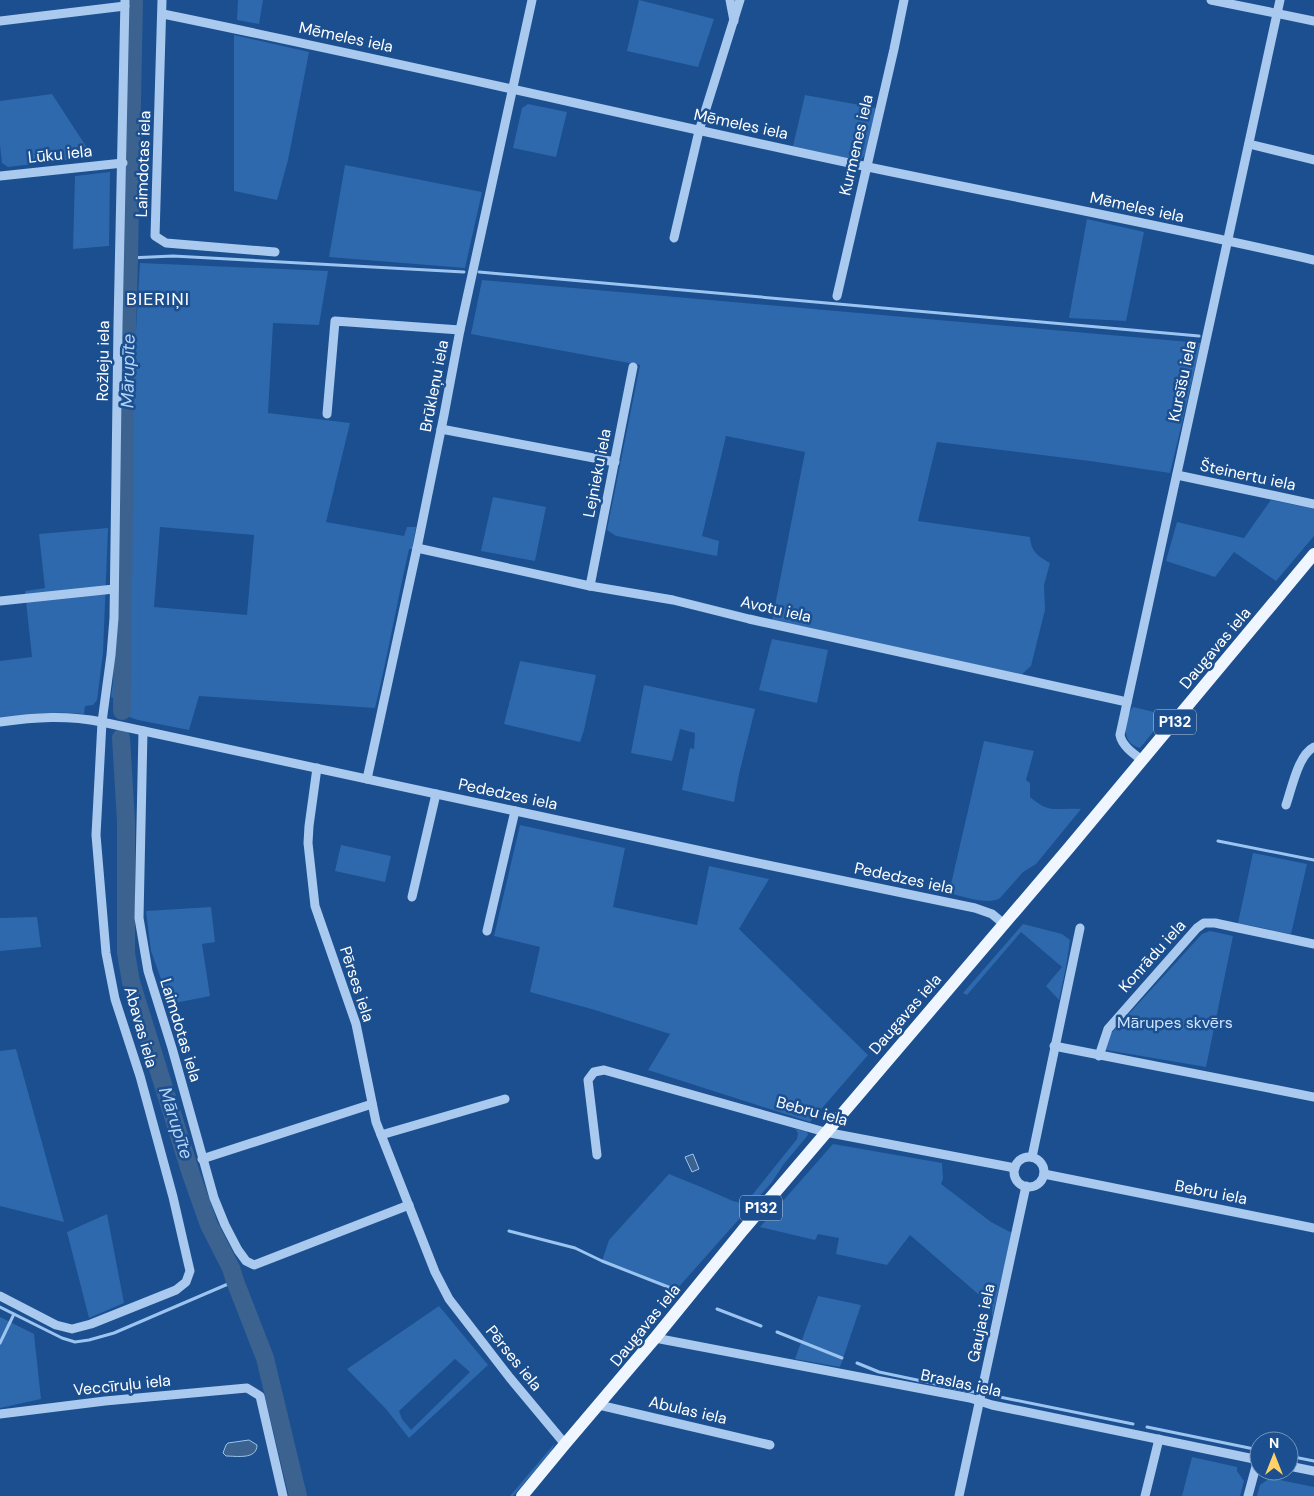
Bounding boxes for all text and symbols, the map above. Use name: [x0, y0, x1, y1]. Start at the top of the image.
street label: Mēmeles iela: [297, 17, 395, 57]
street label: Kurmenes iela: [834, 92, 878, 198]
street label: Mēmeles iela: [692, 104, 790, 144]
street label: Laimdotas iela: [131, 110, 155, 218]
street label: Lūku iela: [27, 140, 93, 168]
street label: Mēmeles iela: [1088, 187, 1186, 227]
district label: BIERIŅI: [126, 287, 190, 311]
street label: Rožleju iela: [92, 320, 114, 402]
water label: Mārupīte: [115, 334, 141, 408]
street label: Brūkleņu iela: [415, 338, 453, 434]
street label: Kursīšu iela: [1163, 339, 1201, 423]
street label: Lejnieku iela: [578, 427, 616, 519]
street label: Šteinertu iela: [1198, 455, 1298, 495]
street label: Avotu iela: [739, 591, 813, 627]
street label: Daugavas iela: [1175, 603, 1255, 693]
road number: P132: [1154, 710, 1196, 734]
street label: Pededzes iela: [456, 773, 560, 815]
street label: Pededzes iela: [852, 857, 956, 899]
street label: Konrādu iela: [1114, 915, 1190, 997]
street label: Pērses iela: [335, 943, 379, 1025]
street label: Daugavas iela: [864, 969, 946, 1059]
street label: Laimdotas iela: [155, 976, 207, 1084]
street label: Abavas iela: [119, 984, 163, 1070]
park label: Mārupes skvērs: [1117, 1012, 1233, 1033]
water label: Mārupīte: [153, 1084, 199, 1162]
street label: Bebru iela: [774, 1091, 850, 1131]
street label: Bebru iela: [1173, 1175, 1249, 1209]
road number: P132: [740, 1196, 782, 1220]
street label: Daugavas iela: [605, 1279, 685, 1371]
street label: Gaujas iela: [962, 1282, 1000, 1364]
street label: Pērses iela: [481, 1321, 547, 1395]
street label: Braslas iela: [919, 1364, 1003, 1402]
street label: Veccīruļu iela: [72, 1369, 172, 1401]
street label: Abulas iela: [647, 1391, 729, 1429]
north arrow: [1249, 1431, 1299, 1481]
text: N: [1269, 1434, 1279, 1452]

